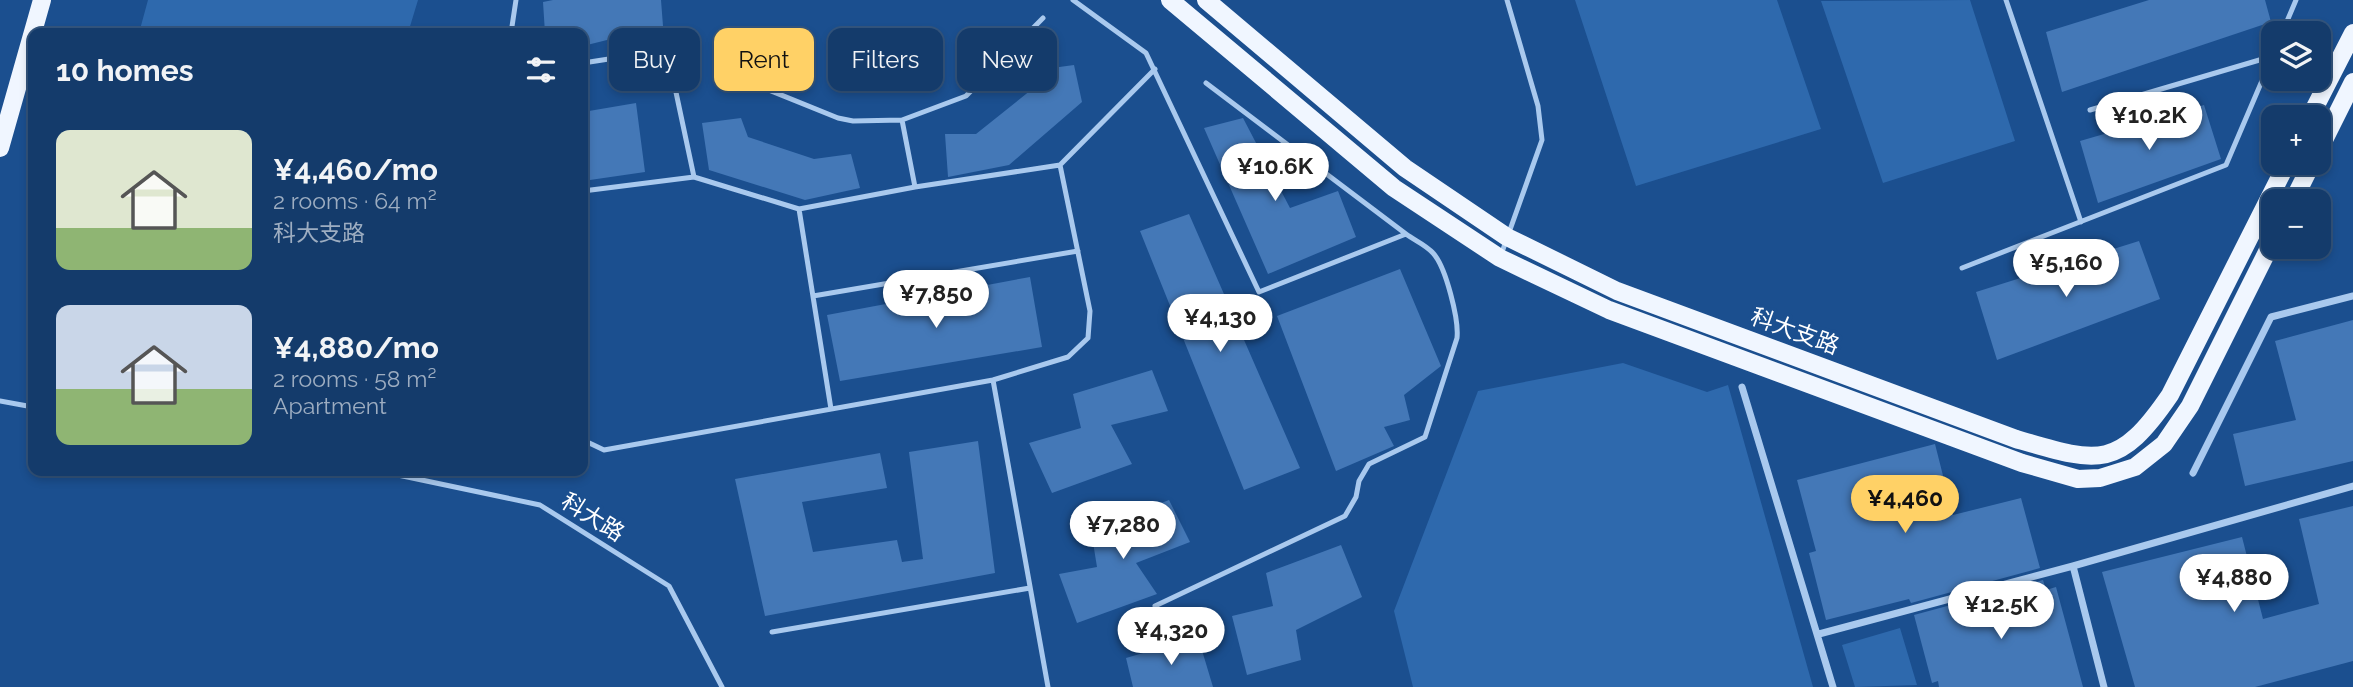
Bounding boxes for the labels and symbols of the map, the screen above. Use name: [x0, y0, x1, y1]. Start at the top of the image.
pin: ¥10.2K: [2092, 92, 2206, 152]
pin: ¥10.6K: [1218, 144, 1332, 203]
pin: ¥5,160: [2009, 240, 2123, 299]
pin: ¥7,850: [879, 270, 993, 330]
pin: ¥4,130: [1163, 294, 1277, 354]
street label: 科大支路: [1747, 302, 1843, 359]
pin: ¥4,460: [1848, 476, 1962, 535]
street label: 科大路: [557, 487, 630, 546]
pin: ¥7,280: [1066, 502, 1180, 561]
pin: ¥4,880: [2177, 554, 2291, 614]
pin: ¥12.5K: [1944, 582, 2058, 641]
pin: ¥4,320: [1114, 608, 1228, 667]

